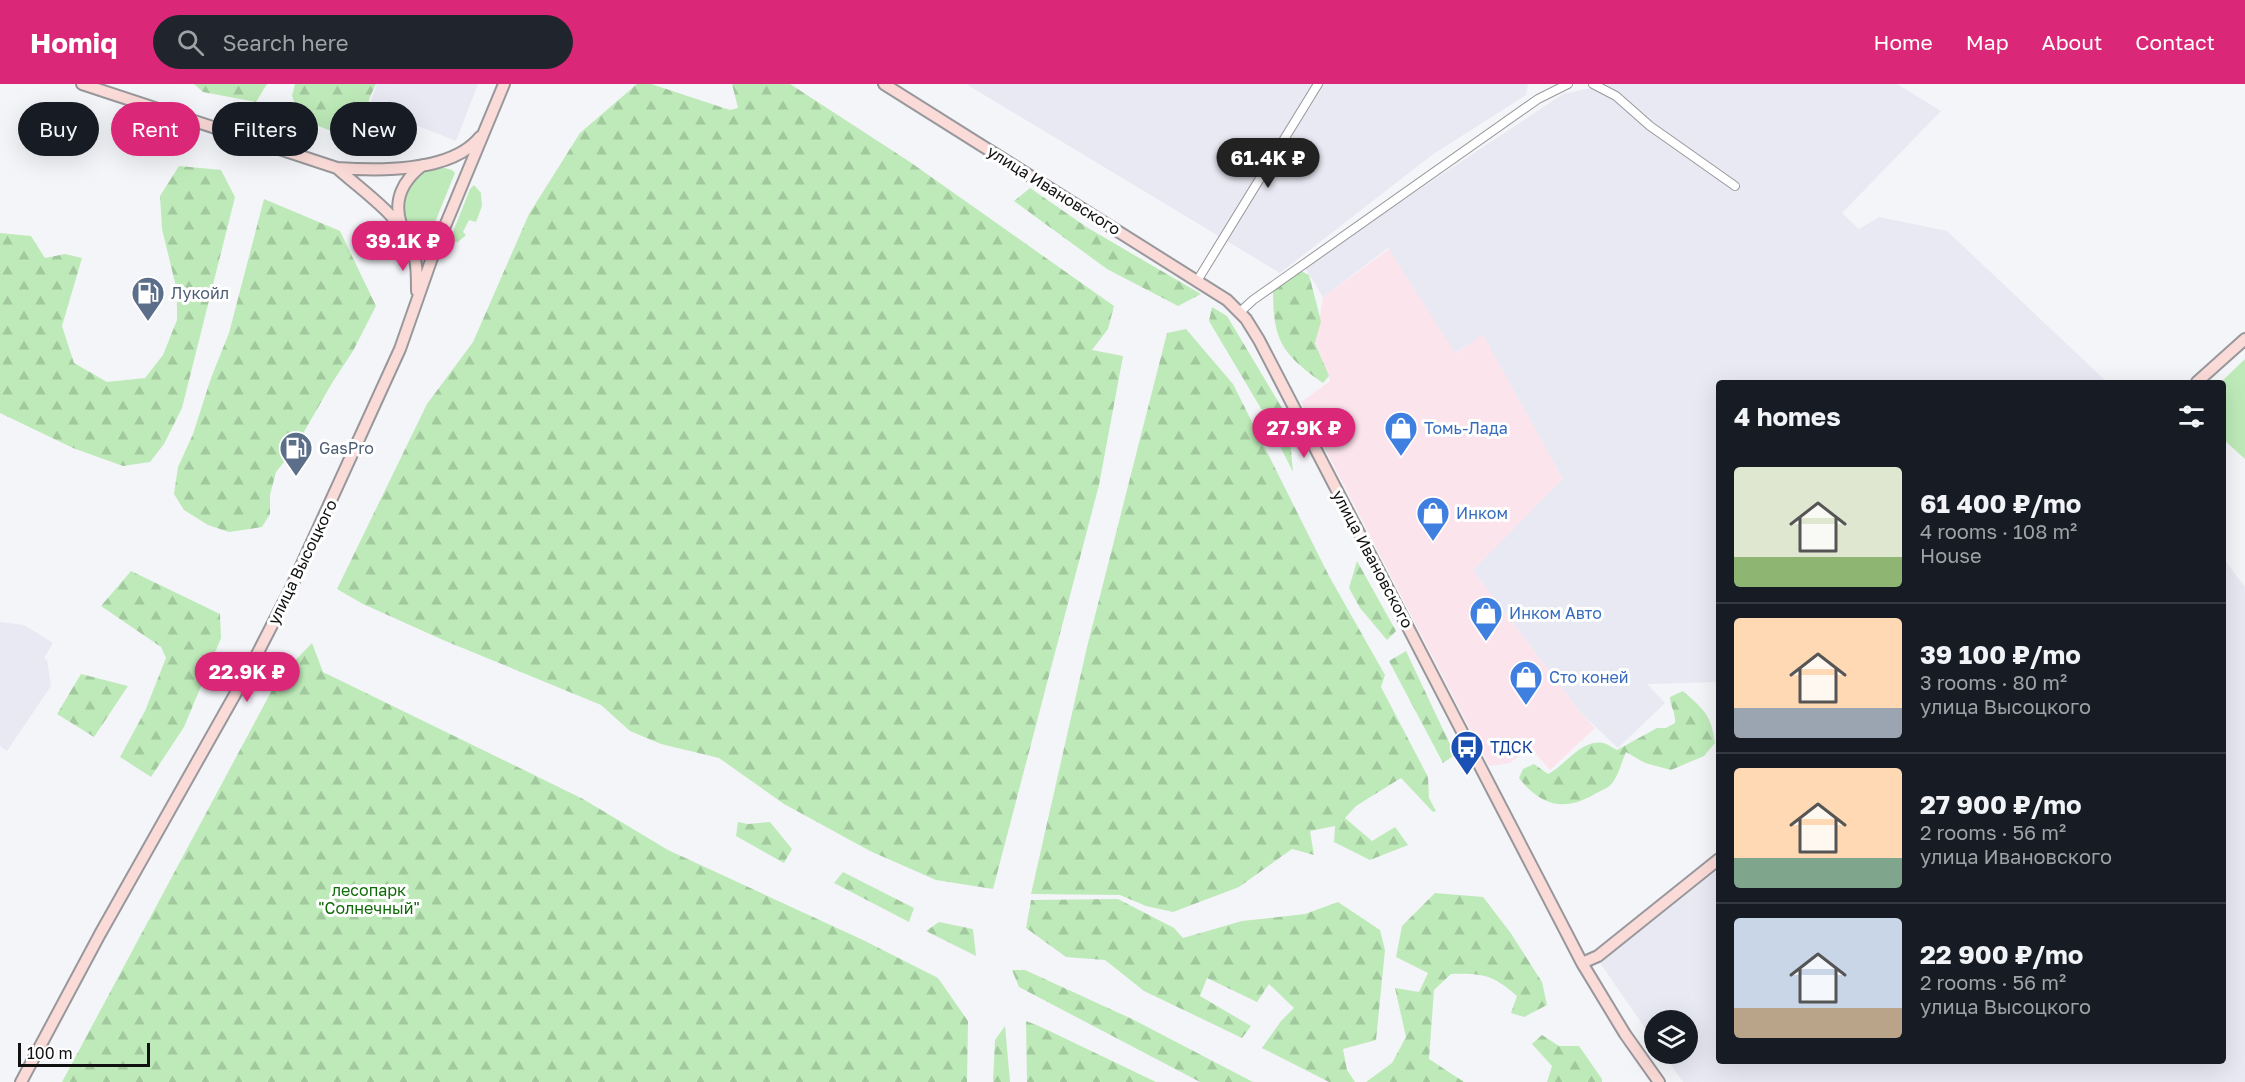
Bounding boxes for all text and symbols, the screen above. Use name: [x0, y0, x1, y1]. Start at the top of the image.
search box: [153, 15, 573, 69]
text: Homiq: [30, 26, 117, 59]
icon: search: [174, 26, 207, 59]
text: Search here: [222, 29, 349, 56]
text: Home: [1873, 29, 1933, 55]
text: Map: [1966, 29, 2009, 55]
text: About: [2042, 29, 2102, 55]
text: Contact: [2135, 29, 2215, 55]
chip: Buy: [18, 102, 99, 156]
chip: Rent: [111, 102, 200, 156]
chip: Filters: [212, 102, 318, 156]
chip: New: [330, 102, 417, 156]
pin: 61.4K ₽: [1213, 138, 1323, 189]
street label: улица Ивановского: [984, 141, 1124, 239]
text: 61.4K ₽: [1231, 145, 1305, 169]
pin: 39.1K ₽: [348, 221, 458, 272]
text: 39.1K ₽: [366, 228, 440, 252]
fuel station icon: Лукойл: [130, 275, 166, 322]
place label: Лукойл: [171, 283, 229, 303]
icon: filters: [2175, 400, 2208, 433]
text: 4 homes: [1734, 401, 1841, 432]
pin: 27.9K ₽: [1249, 408, 1359, 459]
shop icon: Томь-Лада: [1383, 410, 1419, 457]
text: 27.9K ₽: [1266, 415, 1342, 439]
place label: Томь-Лада: [1424, 418, 1508, 438]
fuel station icon: GasPro: [278, 430, 314, 477]
place label: GasPro: [319, 438, 374, 458]
street label: улица Ивановского: [1328, 487, 1418, 631]
text: 61 400 ₽/mo: [1920, 488, 2081, 519]
icon: home: [1782, 491, 1854, 563]
shop icon: Инком: [1415, 495, 1451, 542]
street label: улица Высоцкого: [263, 496, 341, 628]
place label: Инком: [1456, 503, 1508, 523]
text: 4 rooms · 108 m²: [1920, 519, 2077, 543]
text: House: [1920, 543, 1982, 567]
shop icon: Инком Авто: [1468, 595, 1504, 642]
place label: Инком Авто: [1509, 603, 1602, 623]
text: 39 100 ₽/mo: [1920, 639, 2081, 670]
icon: home: [1782, 642, 1854, 714]
pin: 22.9K ₽: [192, 652, 302, 703]
text: 22.9K ₽: [209, 659, 285, 683]
shop icon: Сто коней: [1508, 659, 1544, 706]
place label: Сто коней: [1549, 667, 1628, 687]
text: 3 rooms · 80 m²: [1920, 670, 2067, 694]
text: улица Высоцкого: [1920, 694, 2091, 718]
bus stop icon: ТДСК: [1449, 729, 1485, 776]
place label: ТДСК: [1490, 737, 1533, 757]
text: 27 900 ₽/mo: [1920, 789, 2082, 820]
icon: home: [1782, 792, 1854, 864]
text: 2 rooms · 56 m²: [1920, 820, 2066, 844]
text: улица Ивановского: [1920, 844, 2112, 868]
park label: лесопарк "Солнечный": [318, 880, 420, 918]
text: 22 900 ₽/mo: [1920, 939, 2083, 970]
icon: home: [1782, 942, 1854, 1014]
text: 2 rooms · 56 m²: [1920, 970, 2066, 994]
text: улица Высоцкого: [1920, 994, 2091, 1018]
map controls: [1644, 1010, 1698, 1064]
button: layers: [1644, 1010, 1698, 1064]
scale bar: [18, 1040, 150, 1068]
text: 100 m: [27, 1043, 73, 1063]

